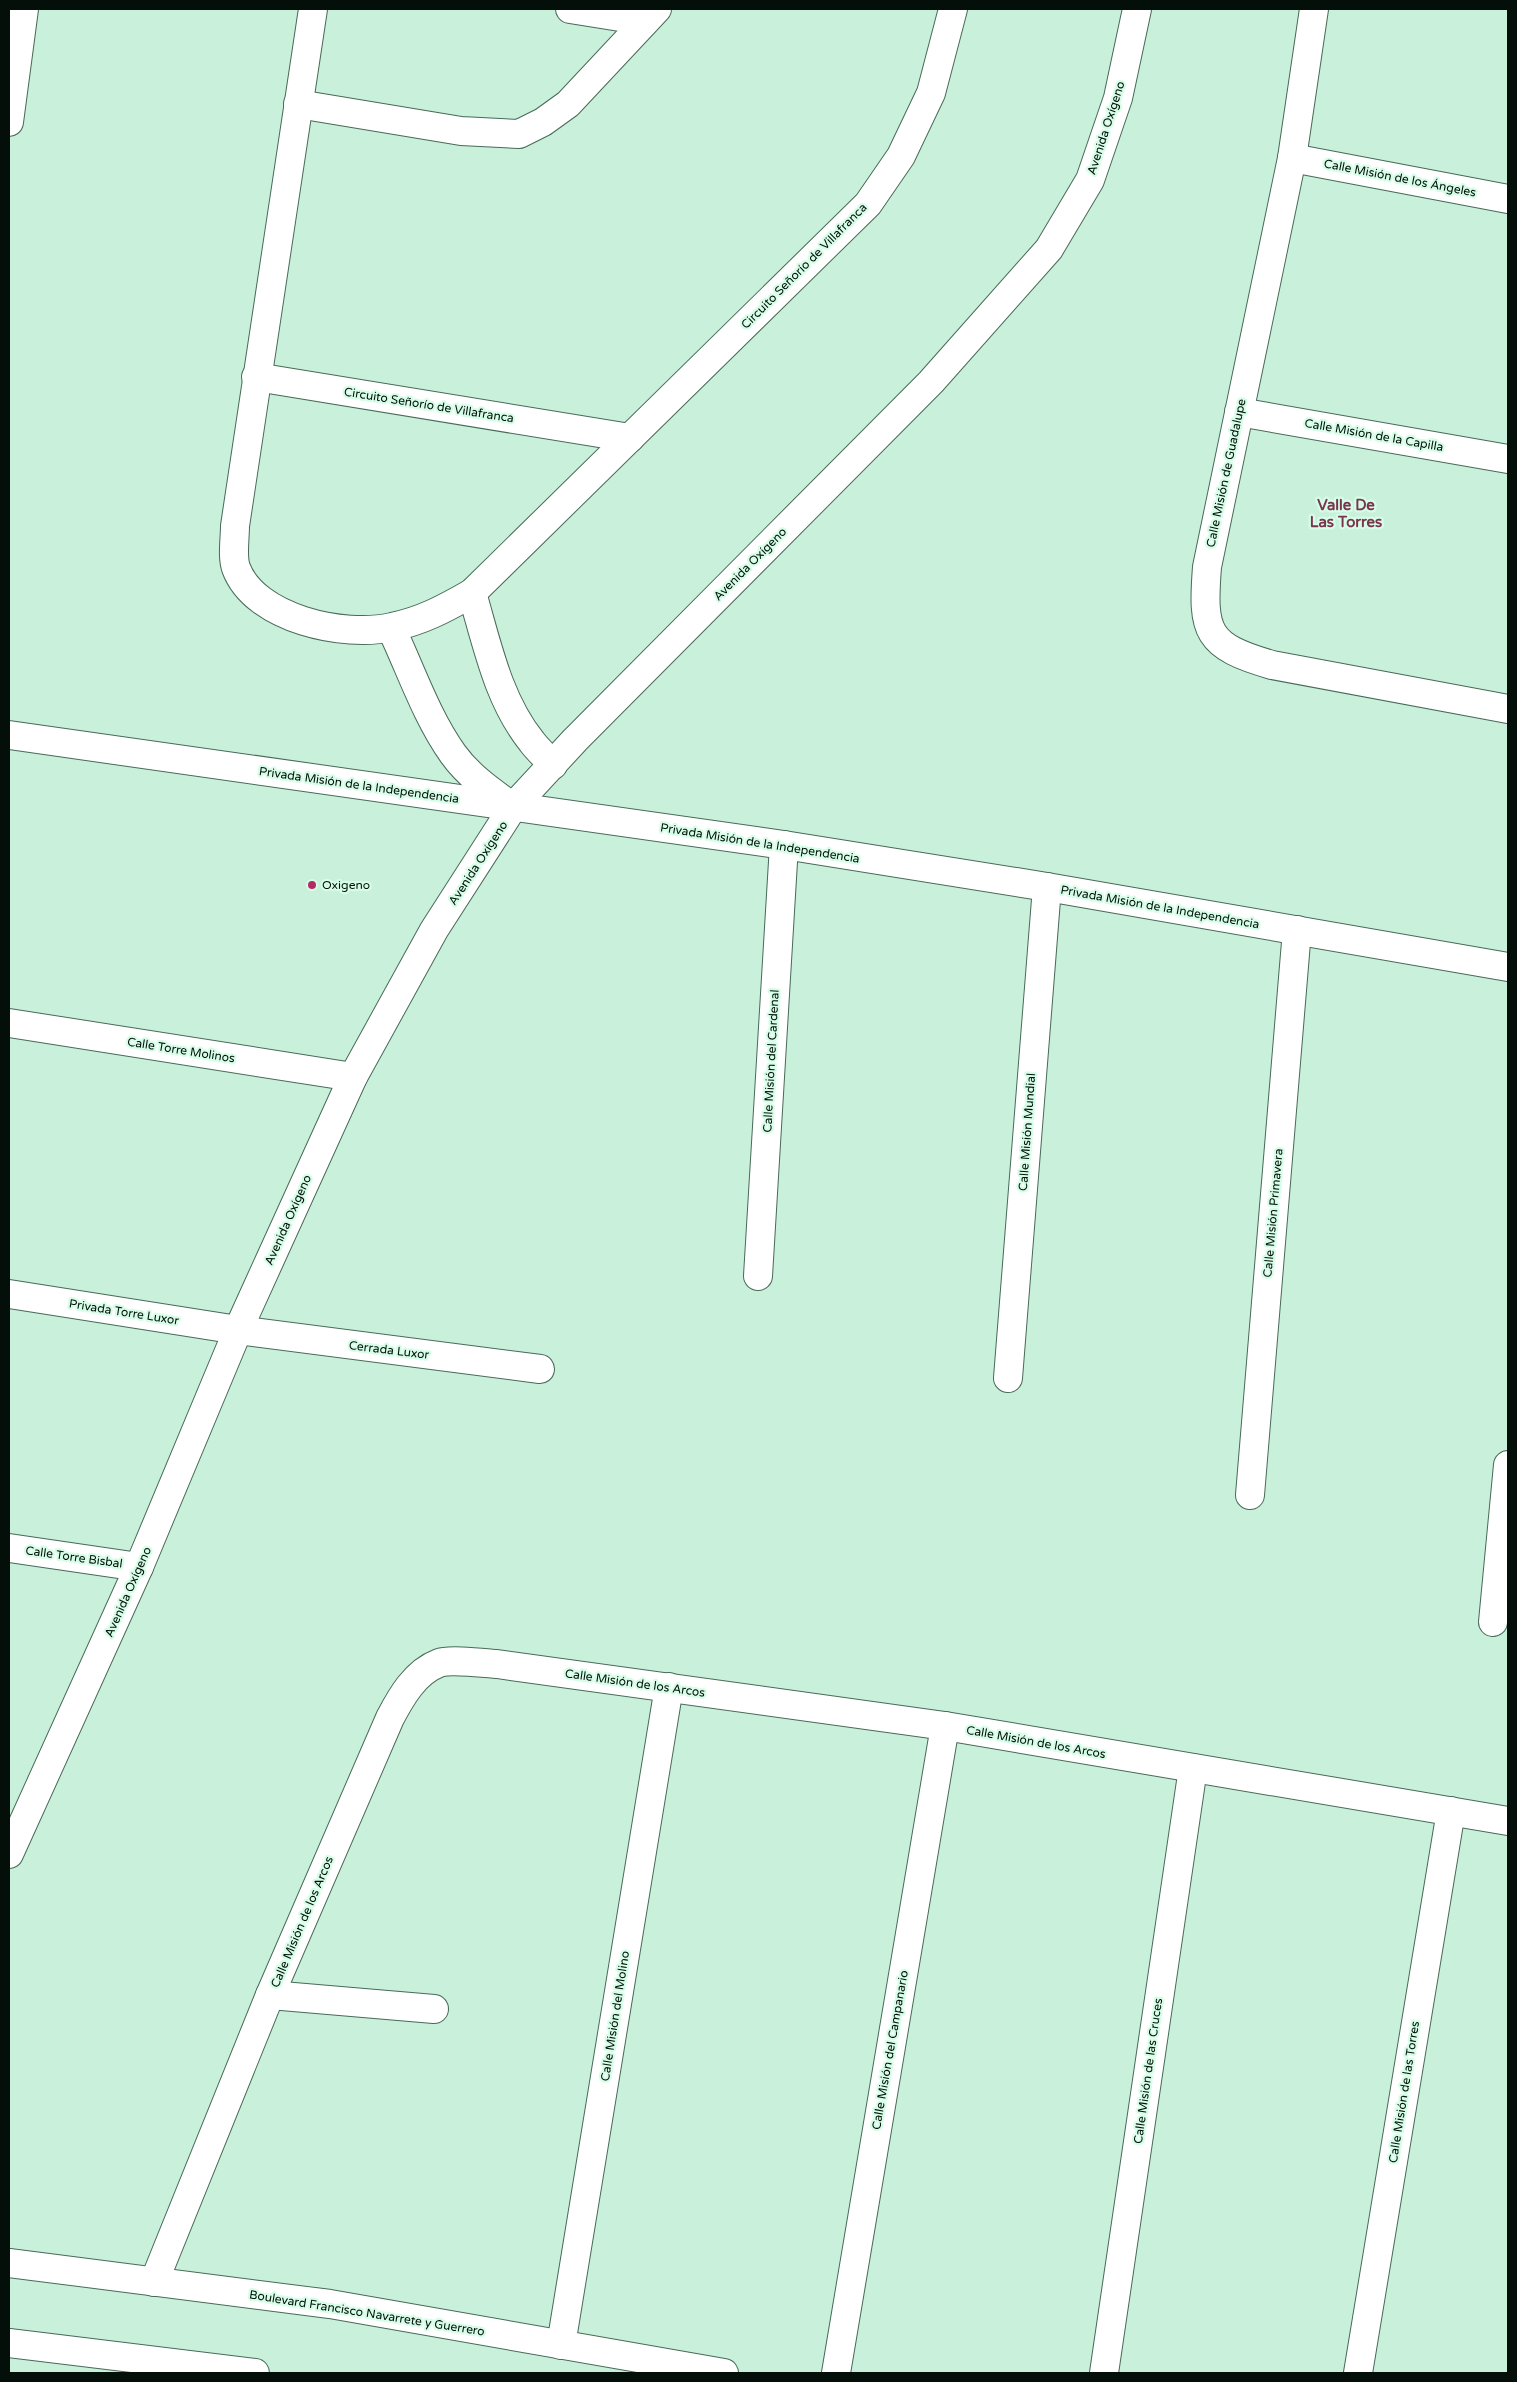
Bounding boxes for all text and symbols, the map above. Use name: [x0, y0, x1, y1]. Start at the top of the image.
street label: Avenida Oxígeno: [1084, 80, 1128, 176]
street label: Calle Misión de los Ángeles: [1323, 156, 1477, 200]
street label: Circuito Señorío de Villafranca: [738, 200, 870, 332]
street label: Circuito Señorío de Villafranca: [343, 385, 515, 425]
street label: Calle Misión de Guadalupe: [1203, 397, 1249, 549]
street label: Calle Misión de la Capilla: [1304, 416, 1444, 454]
district label: Valle De Las Torres: [1310, 496, 1382, 531]
street label: Avenida Oxígeno: [711, 525, 789, 603]
street label: Privada Misión de la Independencia: [258, 764, 460, 806]
street label: Avenida Oxígeno: [446, 818, 510, 908]
street label: Privada Misión de la Independencia: [659, 820, 861, 866]
place label: Oxigeno: [322, 878, 370, 892]
marker: Oxigeno: [306, 879, 318, 891]
street label: Privada Misión de la Independencia: [1059, 883, 1261, 931]
street label: Calle Misión del Cardenal: [760, 989, 782, 1133]
street label: Calle Torre Molinos: [126, 1035, 236, 1065]
street label: Calle Misión Mundial: [1016, 1073, 1038, 1191]
street label: Calle Misión Primavera: [1260, 1148, 1286, 1278]
street label: Avenida Oxígeno: [262, 1173, 314, 1267]
street label: Privada Torre Luxor: [68, 1296, 180, 1328]
street label: Cerrada Luxor: [348, 1338, 430, 1362]
street label: Calle Torre Bisbal: [24, 1543, 124, 1571]
street label: Avenida Oxígeno: [102, 1545, 154, 1639]
street label: Calle Misión de los Arcos: [564, 1666, 706, 1700]
street label: Calle Misión de los Arcos: [965, 1723, 1107, 1761]
street label: Calle Misión de los Arcos: [268, 1854, 336, 1990]
street label: Calle Misión del Molino: [598, 1950, 632, 2082]
street label: Calle Misión del Campanario: [869, 1969, 911, 2131]
street label: Calle Misión de las Cruces: [1131, 1997, 1165, 2145]
street label: Calle Misión de las Torres: [1386, 2020, 1422, 2164]
street label: Boulevard Francisco Navarrete y Guerrero: [248, 2287, 486, 2339]

